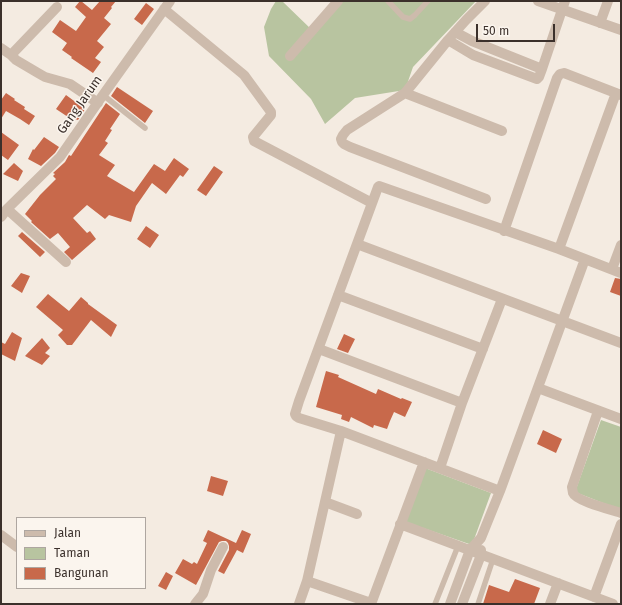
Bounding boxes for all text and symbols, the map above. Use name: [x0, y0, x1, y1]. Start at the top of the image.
scale bar: [478, 16, 557, 42]
text: 50 m: [483, 24, 509, 38]
street label: Gang Jarum: [54, 73, 106, 137]
legend: [16, 517, 146, 589]
text: Jalan: [54, 526, 81, 540]
text: Taman: [54, 546, 90, 560]
text: Bangunan: [54, 566, 109, 580]

